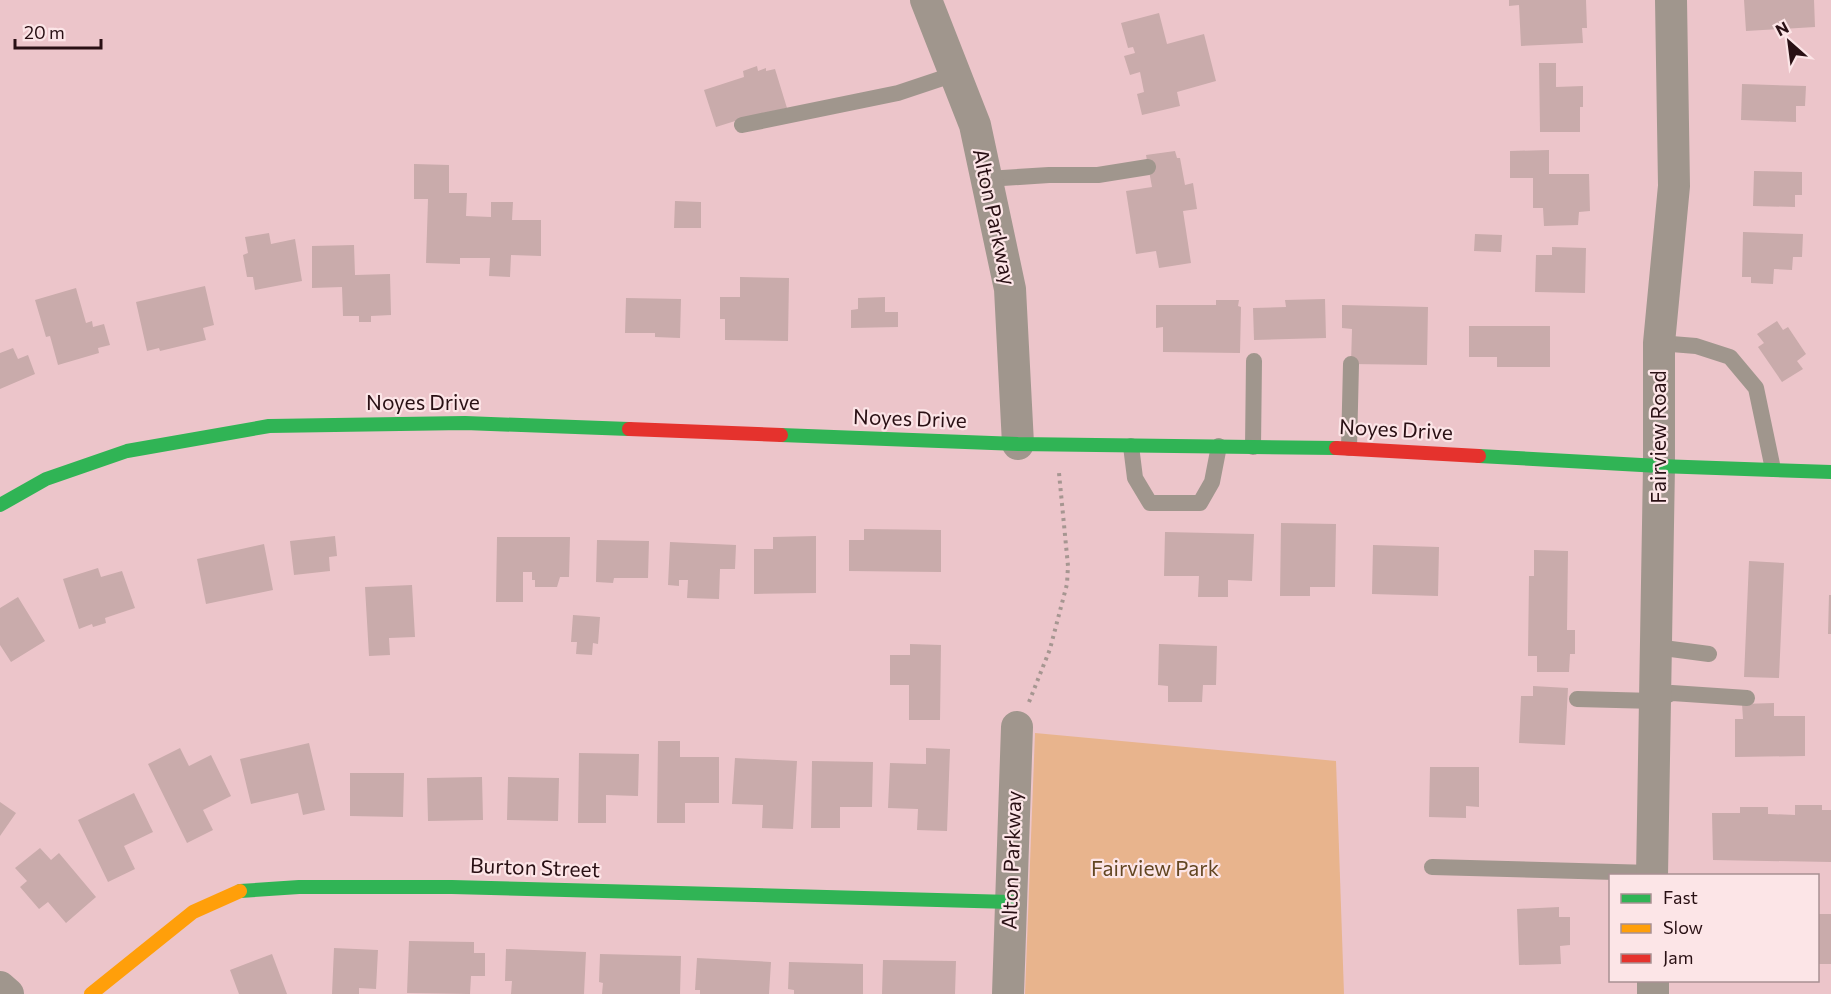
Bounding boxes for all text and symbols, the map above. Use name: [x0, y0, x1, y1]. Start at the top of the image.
scale bar: [15, 12, 100, 50]
north arrow: [1759, 12, 1819, 72]
text: N: [1772, 17, 1791, 40]
text: 20 m: [24, 21, 65, 43]
street label: Alton Parkway: [969, 146, 1022, 287]
street label: Fairview Road: [1645, 370, 1670, 504]
street label: Noyes Drive: [366, 389, 480, 414]
street label: Noyes Drive: [853, 403, 967, 432]
street label: Noyes Drive: [1339, 413, 1454, 444]
street label: Alton Parkway: [996, 790, 1025, 930]
street label: Burton Street: [470, 852, 600, 881]
park label: Fairview Park: [1091, 855, 1219, 880]
legend: [1609, 874, 1819, 982]
text: Fast: [1663, 886, 1698, 908]
text: Slow: [1663, 916, 1703, 938]
text: Jam: [1663, 946, 1693, 968]

